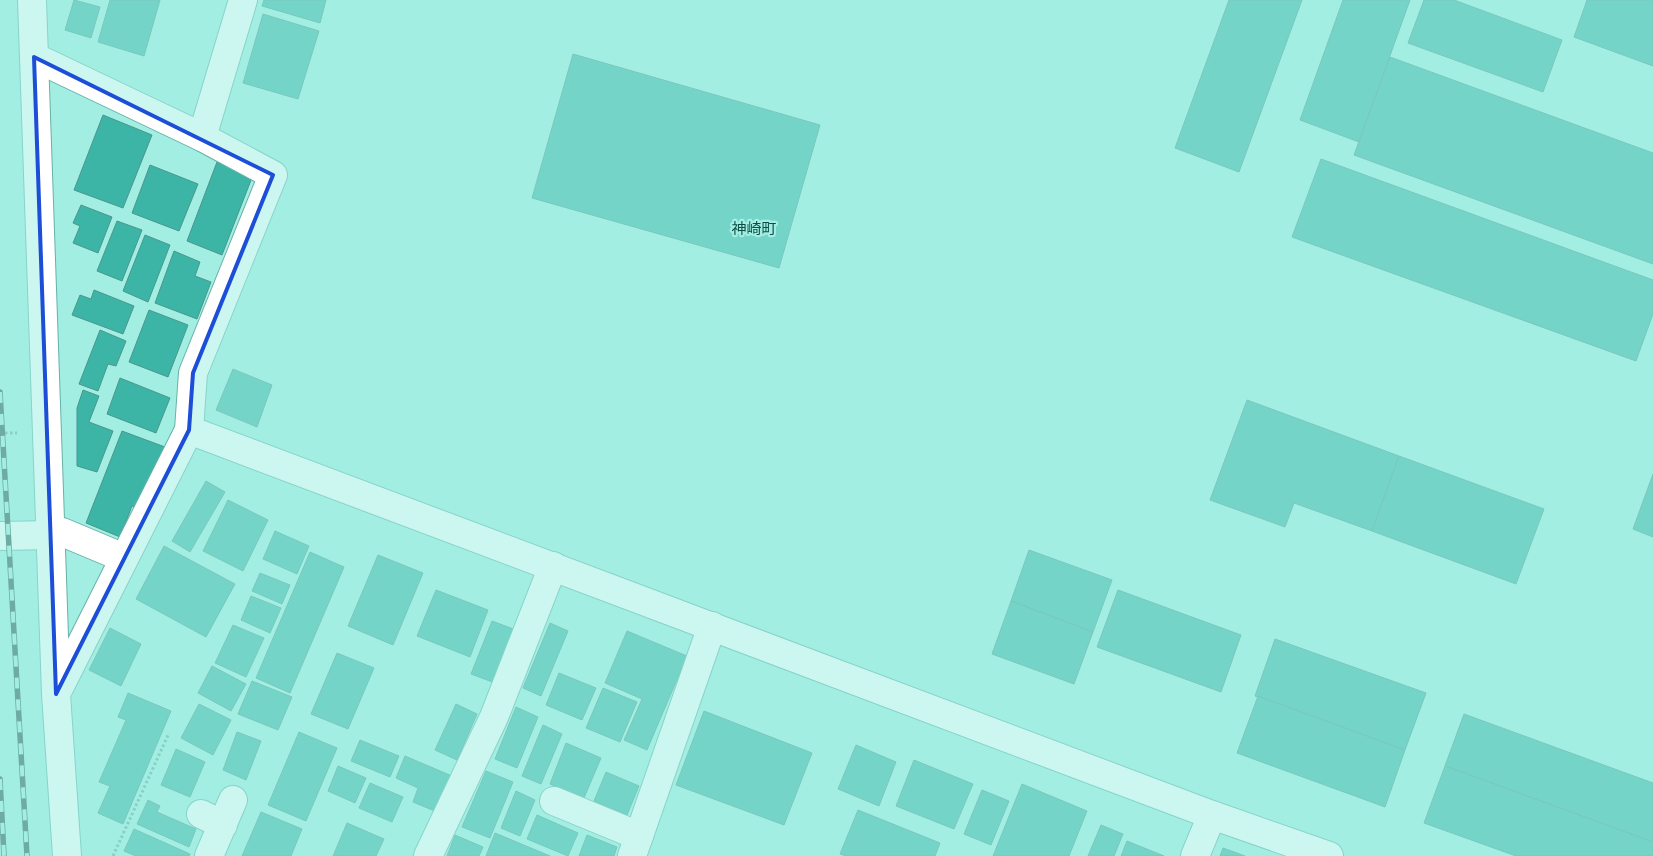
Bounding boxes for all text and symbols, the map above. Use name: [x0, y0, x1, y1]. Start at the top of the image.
district label: 神崎町: [731, 219, 777, 239]

